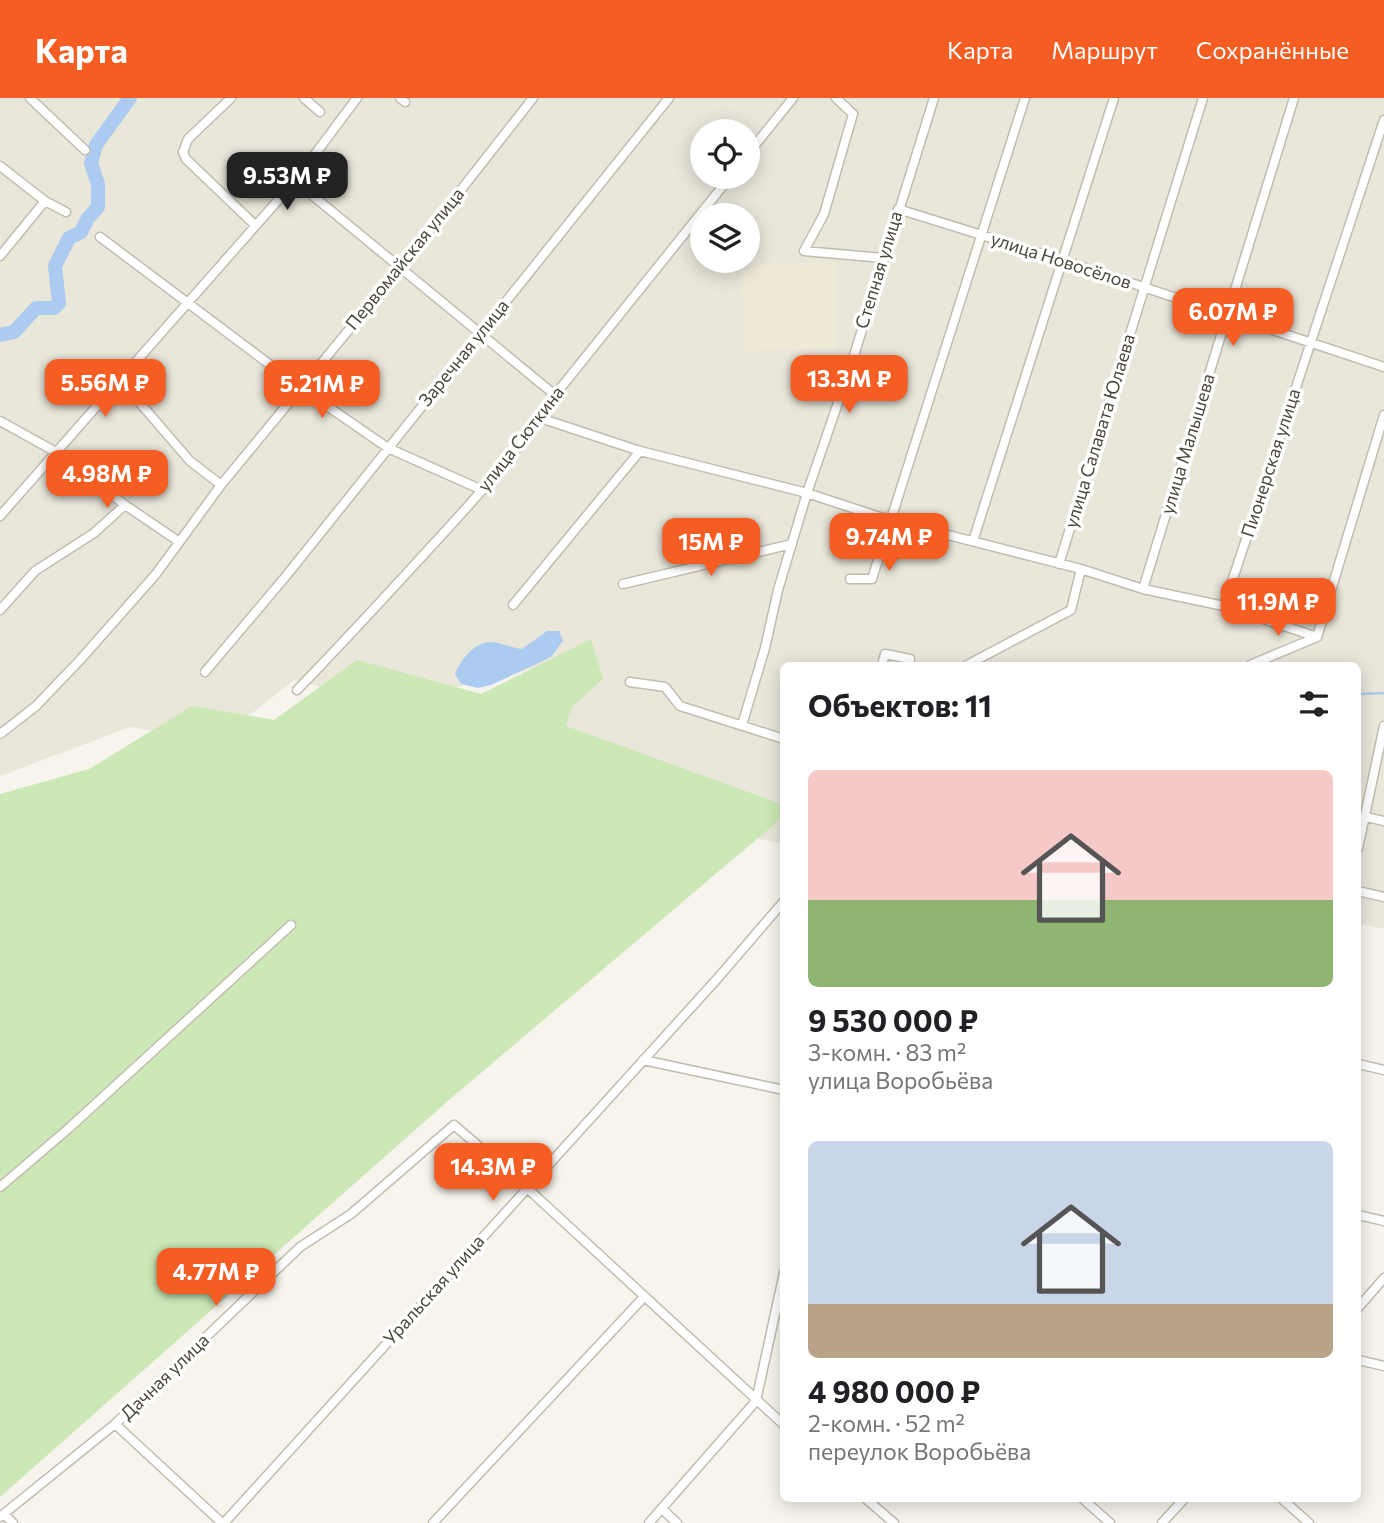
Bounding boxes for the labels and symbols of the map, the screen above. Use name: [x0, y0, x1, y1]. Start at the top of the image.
pin: 9.53M ₽: [222, 152, 352, 212]
street label: Первомайская улица: [340, 183, 468, 334]
street label: Степная улица: [850, 208, 906, 331]
street label: улица Новосёлов: [988, 227, 1134, 293]
pin: 6.07M ₽: [1168, 288, 1298, 348]
street label: Заречная улица: [413, 295, 513, 410]
street label: улица Салавата Юлаева: [1059, 331, 1139, 530]
pin: 13.3M ₽: [784, 356, 914, 415]
pin: 5.56M ₽: [40, 360, 170, 419]
pin: 5.21M ₽: [257, 360, 387, 420]
street label: улица Малышева: [1155, 371, 1219, 517]
street label: улица Сюткина: [472, 381, 568, 495]
street label: Пионерская улица: [1236, 386, 1304, 540]
pin: 4.98M ₽: [42, 450, 172, 510]
pin: 9.74M ₽: [824, 514, 954, 573]
pin: 15M ₽: [662, 518, 760, 578]
pin: 11.9M ₽: [1213, 578, 1343, 638]
pin: 14.3M ₽: [428, 1144, 558, 1203]
street label: Уральская улица: [378, 1230, 488, 1349]
pin: 4.77M ₽: [151, 1248, 281, 1308]
street label: Дачная улица: [115, 1329, 213, 1424]

